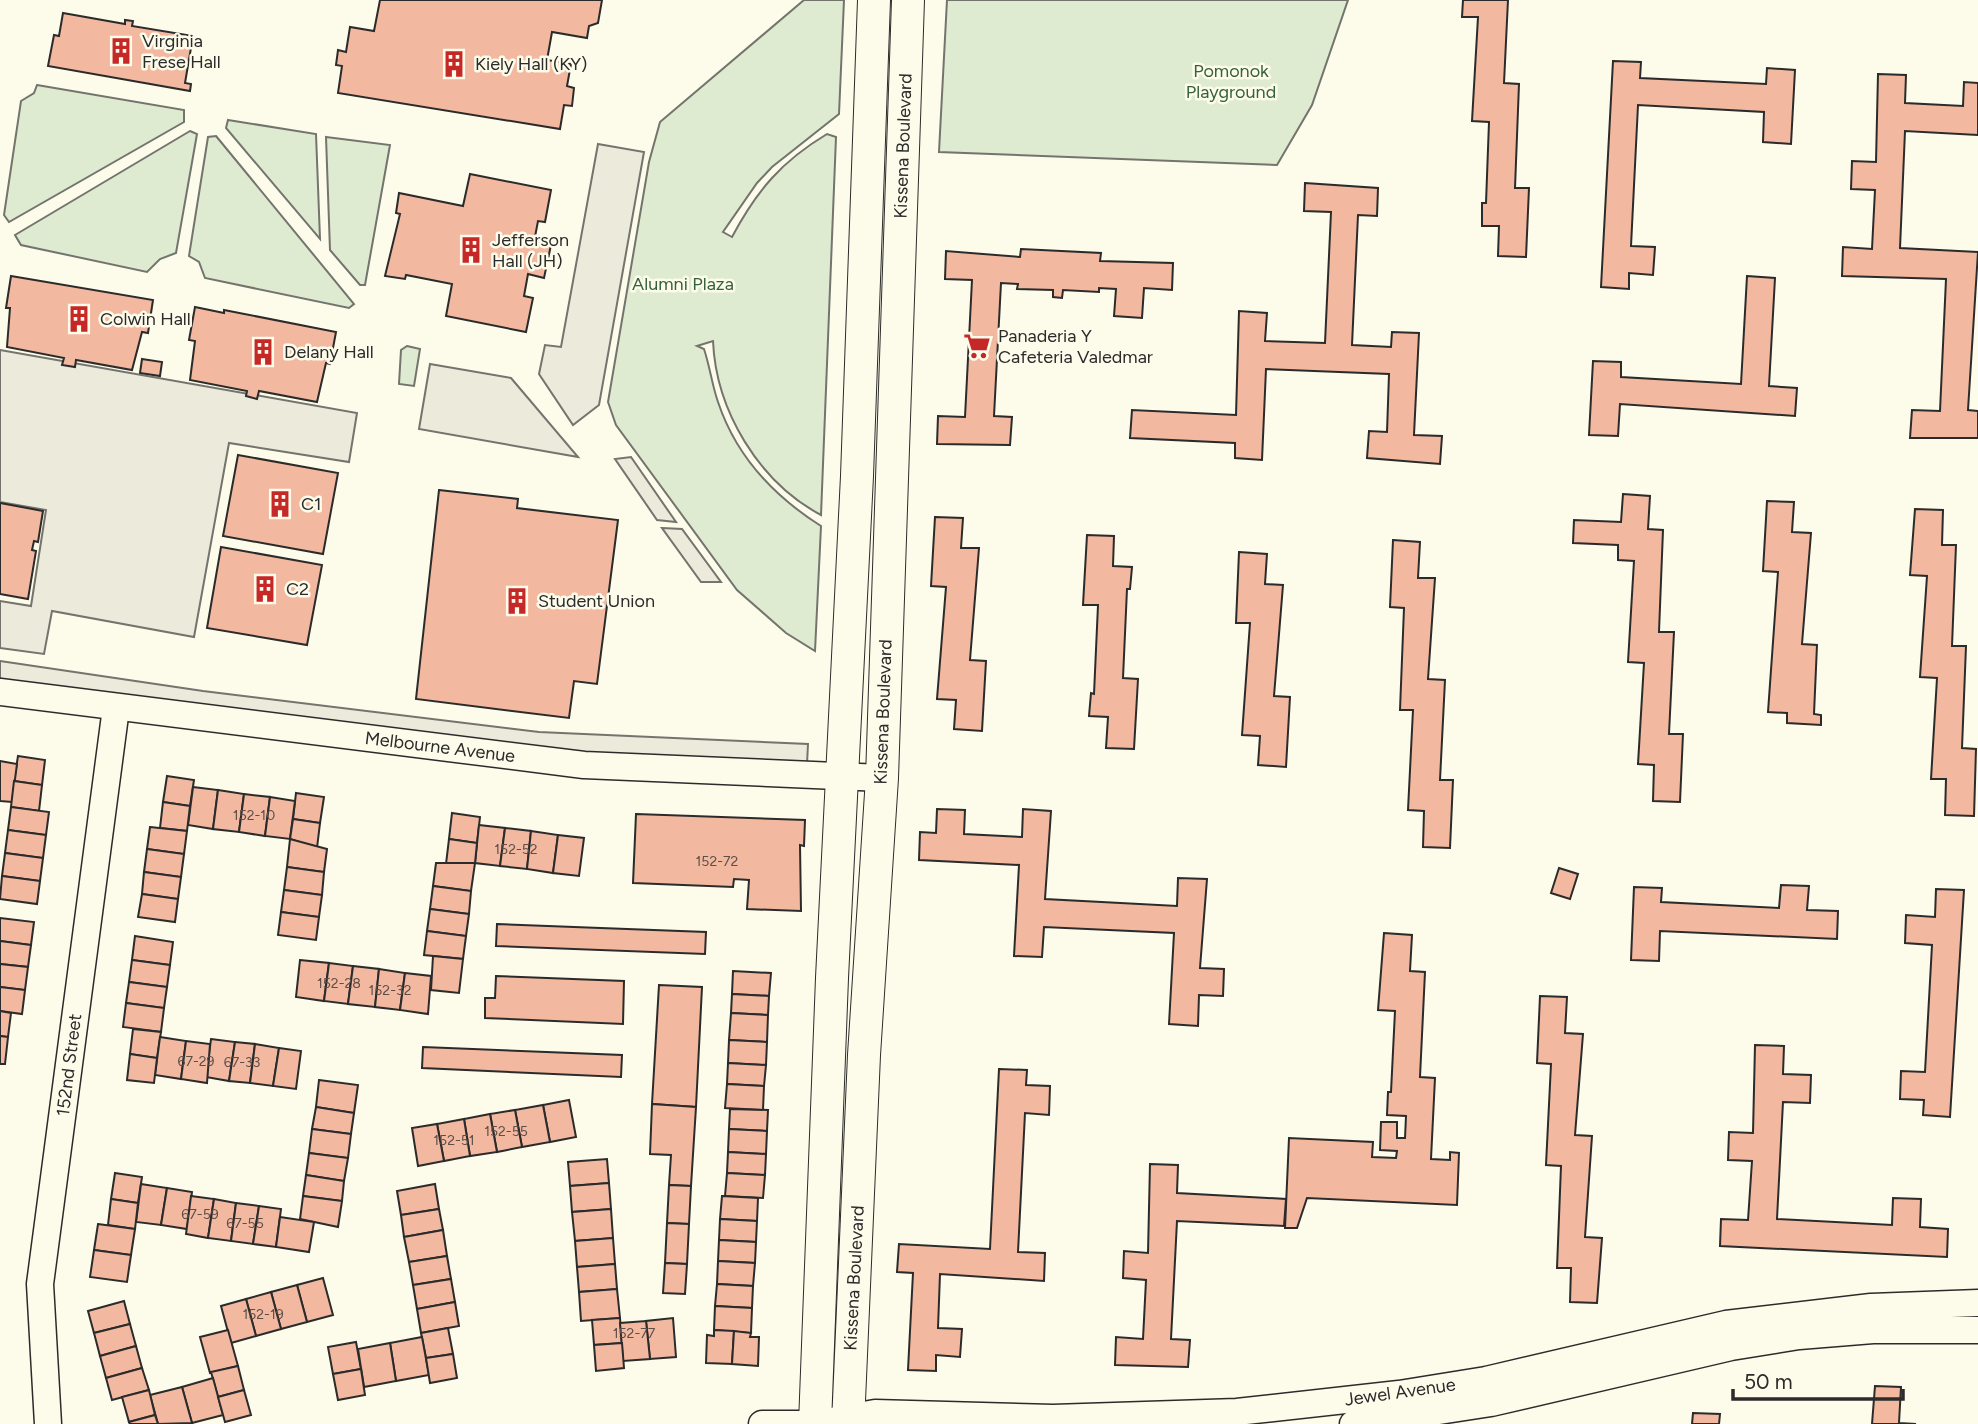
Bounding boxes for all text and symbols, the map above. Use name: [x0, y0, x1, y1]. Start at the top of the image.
place label: Virginia Frese Hall: [142, 30, 221, 73]
building icon: Virginia Frese Hall: [106, 36, 136, 66]
building icon: Kiely Hall (KY): [439, 49, 469, 79]
place label: Kiely Hall (KY): [475, 53, 587, 75]
park label: Pomonok Playground: [1186, 60, 1276, 103]
street label: Kissena Boulevard: [889, 73, 917, 219]
place label: Jefferson Hall (JH): [492, 229, 569, 272]
building icon: Jefferson Hall (JH): [456, 235, 486, 265]
park label: Alumni Plaza: [632, 273, 734, 295]
building icon: Colwin Hall: [64, 304, 94, 334]
place label: Colwin Hall: [100, 308, 191, 330]
place label: Panaderia Y Cafeteria Valedmar: [998, 325, 1153, 368]
supermarket icon: Panaderia Y Cafeteria Valedmar: [962, 331, 992, 361]
building icon: Delany Hall: [248, 337, 278, 367]
place label: Delany Hall: [284, 341, 374, 363]
building icon: C1: [265, 489, 295, 519]
place label: C1: [301, 493, 321, 515]
building icon: C2: [250, 574, 280, 604]
place label: C2: [286, 578, 309, 600]
building icon: Student Union: [502, 586, 532, 616]
place label: Student Union: [538, 590, 655, 612]
street label: Kissena Boulevard: [869, 639, 897, 785]
street label: Melbourne Avenue: [364, 727, 517, 767]
house number: 152-10: [233, 807, 275, 824]
house number: 152-52: [494, 841, 538, 858]
house number: 152-72: [696, 853, 738, 870]
house number: 152-28: [317, 975, 361, 992]
house number: 152-32: [369, 982, 411, 999]
street label: 152nd Street: [52, 1012, 86, 1118]
house number: 67-29: [177, 1053, 215, 1070]
house number: 67-33: [224, 1054, 260, 1071]
house number: 152-55: [484, 1123, 528, 1140]
house number: 152-51: [433, 1132, 475, 1149]
street label: Kissena Boulevard: [839, 1205, 869, 1351]
house number: 67-59: [181, 1206, 219, 1223]
house number: 67-55: [226, 1215, 264, 1232]
house number: 152-19: [242, 1306, 284, 1323]
house number: 152-77: [613, 1325, 656, 1342]
scale bar: [1733, 1358, 1903, 1402]
text: 50 m: [1744, 1369, 1793, 1394]
street label: Jewel Avenue: [1343, 1373, 1457, 1411]

